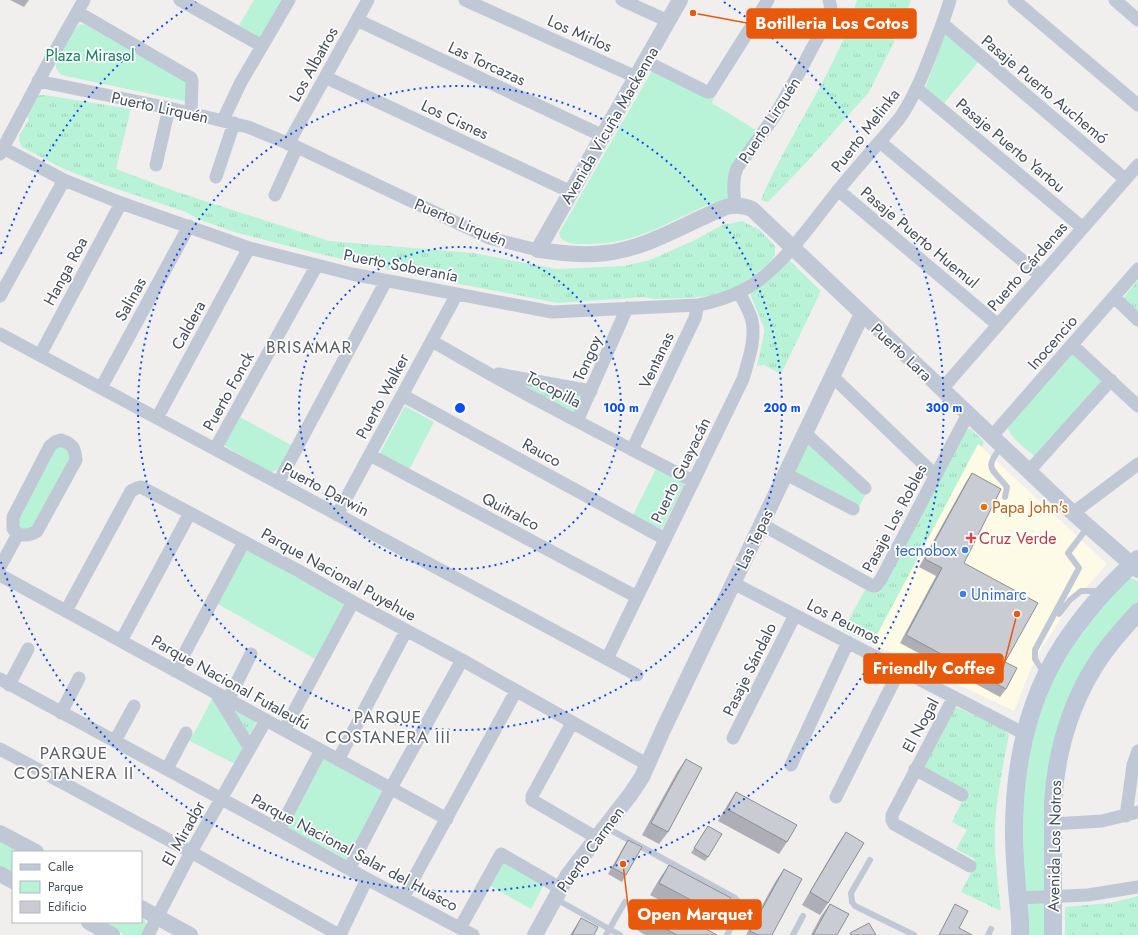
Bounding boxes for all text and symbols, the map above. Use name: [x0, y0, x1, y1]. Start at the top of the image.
street label: Los Mirlos: [544, 9, 616, 58]
callout: Botilleria Los Cotos: [747, 9, 916, 38]
text: Botilleria Los Cotos: [755, 11, 909, 35]
street label: Los Albatros: [283, 23, 343, 106]
street label: Pasaje Puerto Auchemó: [976, 29, 1113, 150]
street label: Las Torcazas: [444, 36, 529, 91]
street label: Avenida Vicuña Mackenna: [555, 42, 664, 208]
park label: Plaza Mirasol: [45, 44, 135, 67]
street label: Puerto Lirquén: [733, 73, 806, 168]
street label: Puerto Melinka: [826, 84, 905, 177]
street label: Puerto Lirquén: [109, 86, 211, 129]
street label: Pasaje Puerto Yartou: [951, 93, 1070, 198]
street label: Los Cisnes: [417, 94, 492, 145]
street label: Pasaje Puerto Huemul: [856, 181, 984, 294]
street label: Puerto Lirquén: [411, 193, 511, 252]
street label: Puerto Cárdenas: [982, 216, 1073, 316]
street label: Hanga Roa: [38, 233, 93, 310]
street label: Puerto Soberanía: [342, 243, 460, 288]
street label: Salinas: [109, 273, 152, 325]
street label: Caldera: [166, 297, 211, 354]
street label: Inocencio: [1022, 310, 1083, 375]
street label: Puerto Lara: [866, 318, 937, 387]
street label: Ventanas: [633, 328, 680, 392]
street label: Tongoy: [567, 331, 608, 385]
district label: BRISAMAR: [266, 335, 352, 359]
street label: Puerto Fonck: [197, 347, 260, 435]
street label: Puerto Walker: [350, 349, 415, 443]
street label: Tocopilla: [522, 365, 585, 414]
text: 100 m: [603, 399, 639, 417]
text: 200 m: [763, 399, 801, 417]
text: 300 m: [926, 399, 963, 417]
centre of rings: [453, 401, 467, 415]
street label: Puerto Guayacán: [645, 414, 716, 527]
street label: Rauco: [518, 432, 566, 473]
street label: Puerto Darwin: [278, 457, 374, 522]
street label: Pasaje Los Robles: [856, 460, 933, 576]
street label: Quitralco: [478, 487, 544, 536]
place label: Papa John's: [992, 496, 1068, 519]
marker: Papa John's: [979, 502, 989, 512]
street label: Las Tepas: [730, 506, 779, 573]
street label: Parque Nacional Puyehue: [257, 522, 420, 627]
place label: Cruz Verde: [979, 527, 1056, 550]
marker: Cruz Verde: [966, 533, 976, 543]
place label: tecnobox: [896, 539, 957, 562]
marker: tecnobox: [960, 545, 970, 555]
place label: Unimarc: [971, 583, 1027, 606]
marker: Unimarc: [958, 589, 968, 599]
street label: Los Peumos: [803, 593, 885, 650]
street label: Pasaje Sándalo: [717, 618, 782, 720]
street label: Parque Nacional Futaleufú: [147, 629, 314, 736]
callout: Friendly Coffee: [864, 654, 1003, 683]
text: Friendly Coffee: [873, 656, 995, 680]
street label: El Nogal: [896, 694, 944, 757]
district label: PARQUE COSTANERA III: [325, 705, 451, 749]
district label: PARQUE COSTANERA II: [14, 741, 134, 785]
street label: Avenida Los Notros: [1042, 780, 1067, 912]
street label: Parque Nacional Salar del Huasco: [247, 788, 463, 917]
street label: El Mirador: [156, 796, 211, 870]
street label: Puerto Carmen: [551, 802, 629, 897]
legend: [12, 851, 142, 923]
text: Calle: [48, 858, 74, 876]
text: Parque: [48, 878, 83, 896]
text: Edificio: [48, 898, 87, 916]
callout: Open Marquet: [629, 900, 761, 929]
text: Open Marquet: [637, 902, 753, 926]

